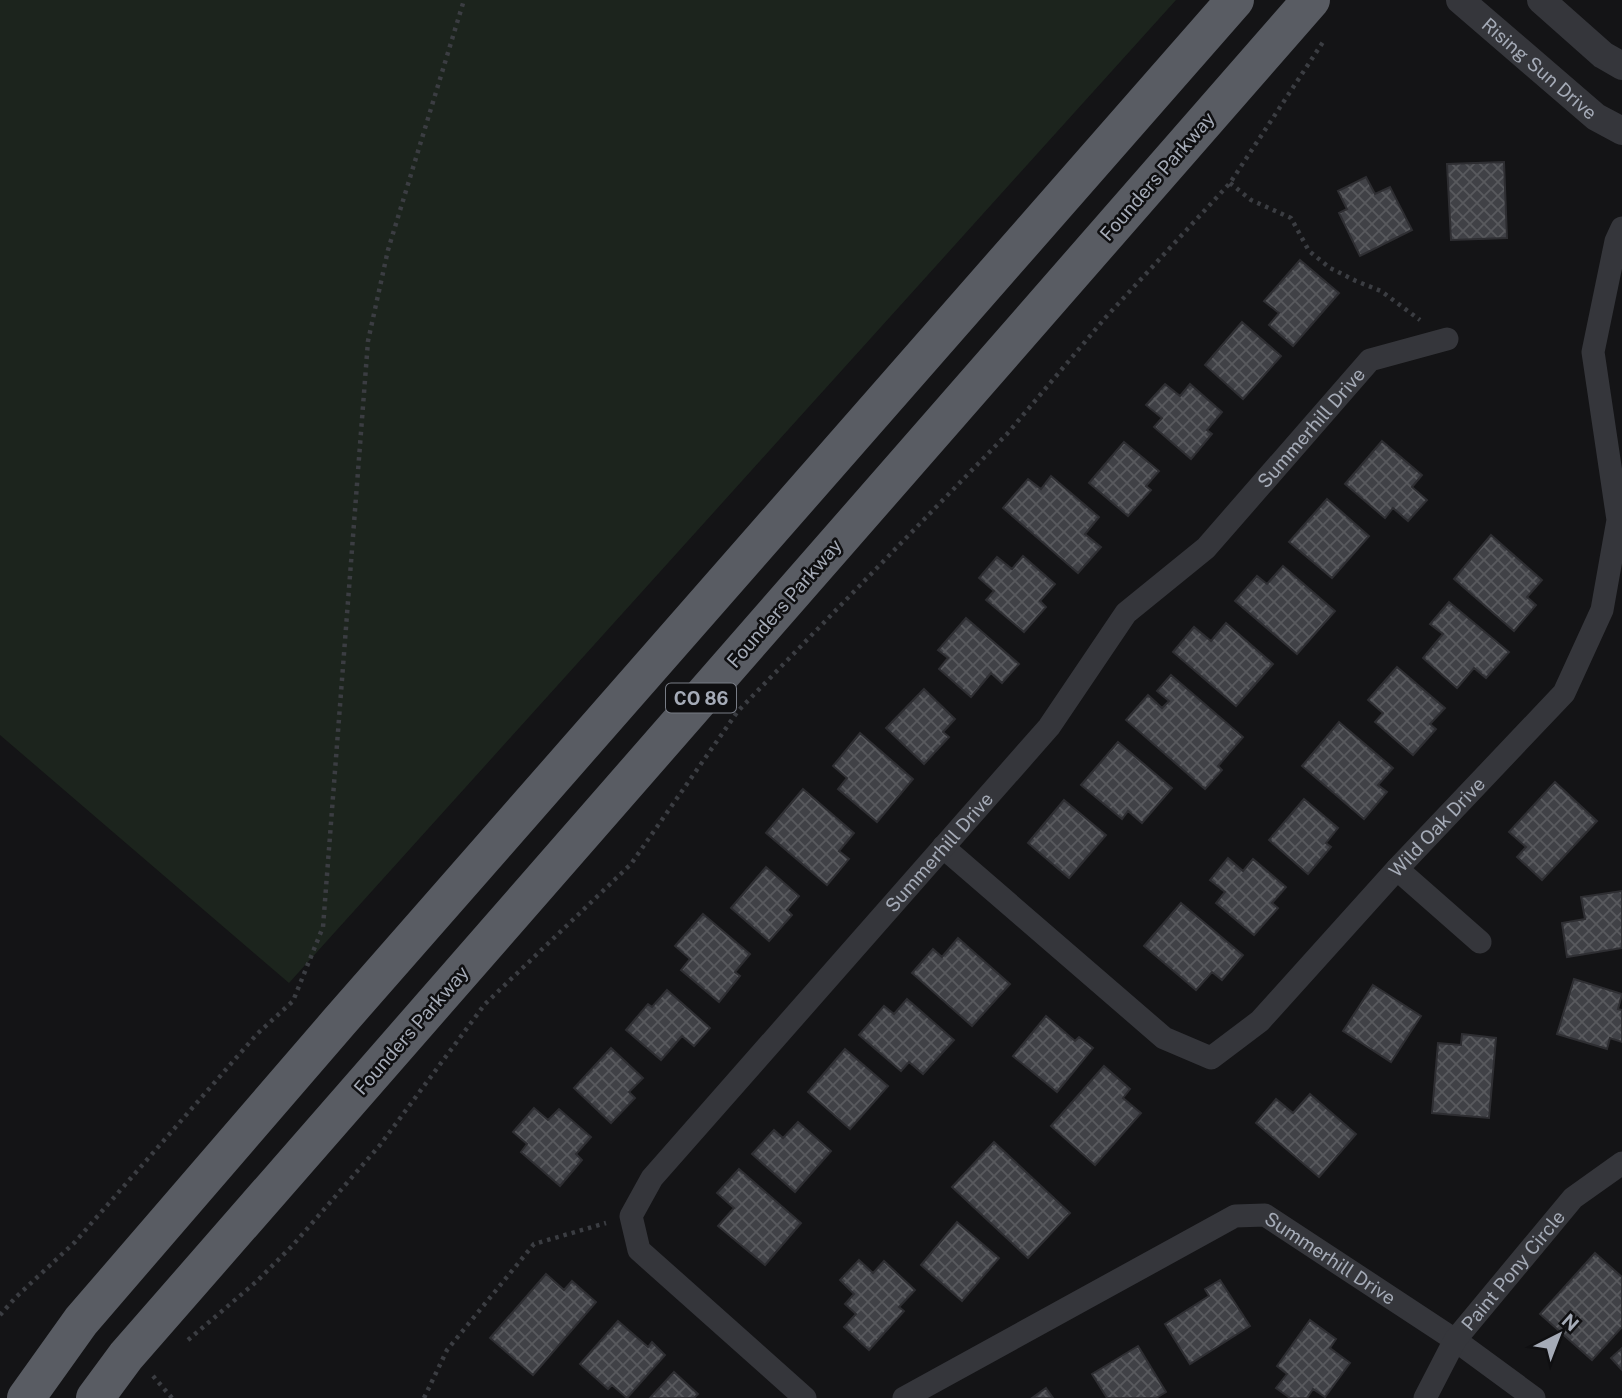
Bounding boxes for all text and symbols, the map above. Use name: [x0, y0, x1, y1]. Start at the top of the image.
street label: Rising Sun Drive: [1478, 13, 1601, 124]
street label: Founders Parkway: [1095, 107, 1219, 245]
street label: Summerhill Drive: [1253, 363, 1369, 492]
street label: Founders Parkway: [722, 534, 846, 672]
road number: CO 86: [666, 684, 736, 712]
street label: Wild Oak Drive: [1384, 773, 1489, 882]
street label: Summerhill Drive: [880, 788, 997, 916]
street label: Founders Parkway: [349, 961, 473, 1099]
street label: Paint Pony Circle: [1457, 1206, 1569, 1335]
street label: Summerhill Drive: [1261, 1207, 1400, 1309]
north arrow: [1524, 1300, 1594, 1370]
text: N: [1557, 1309, 1583, 1336]

